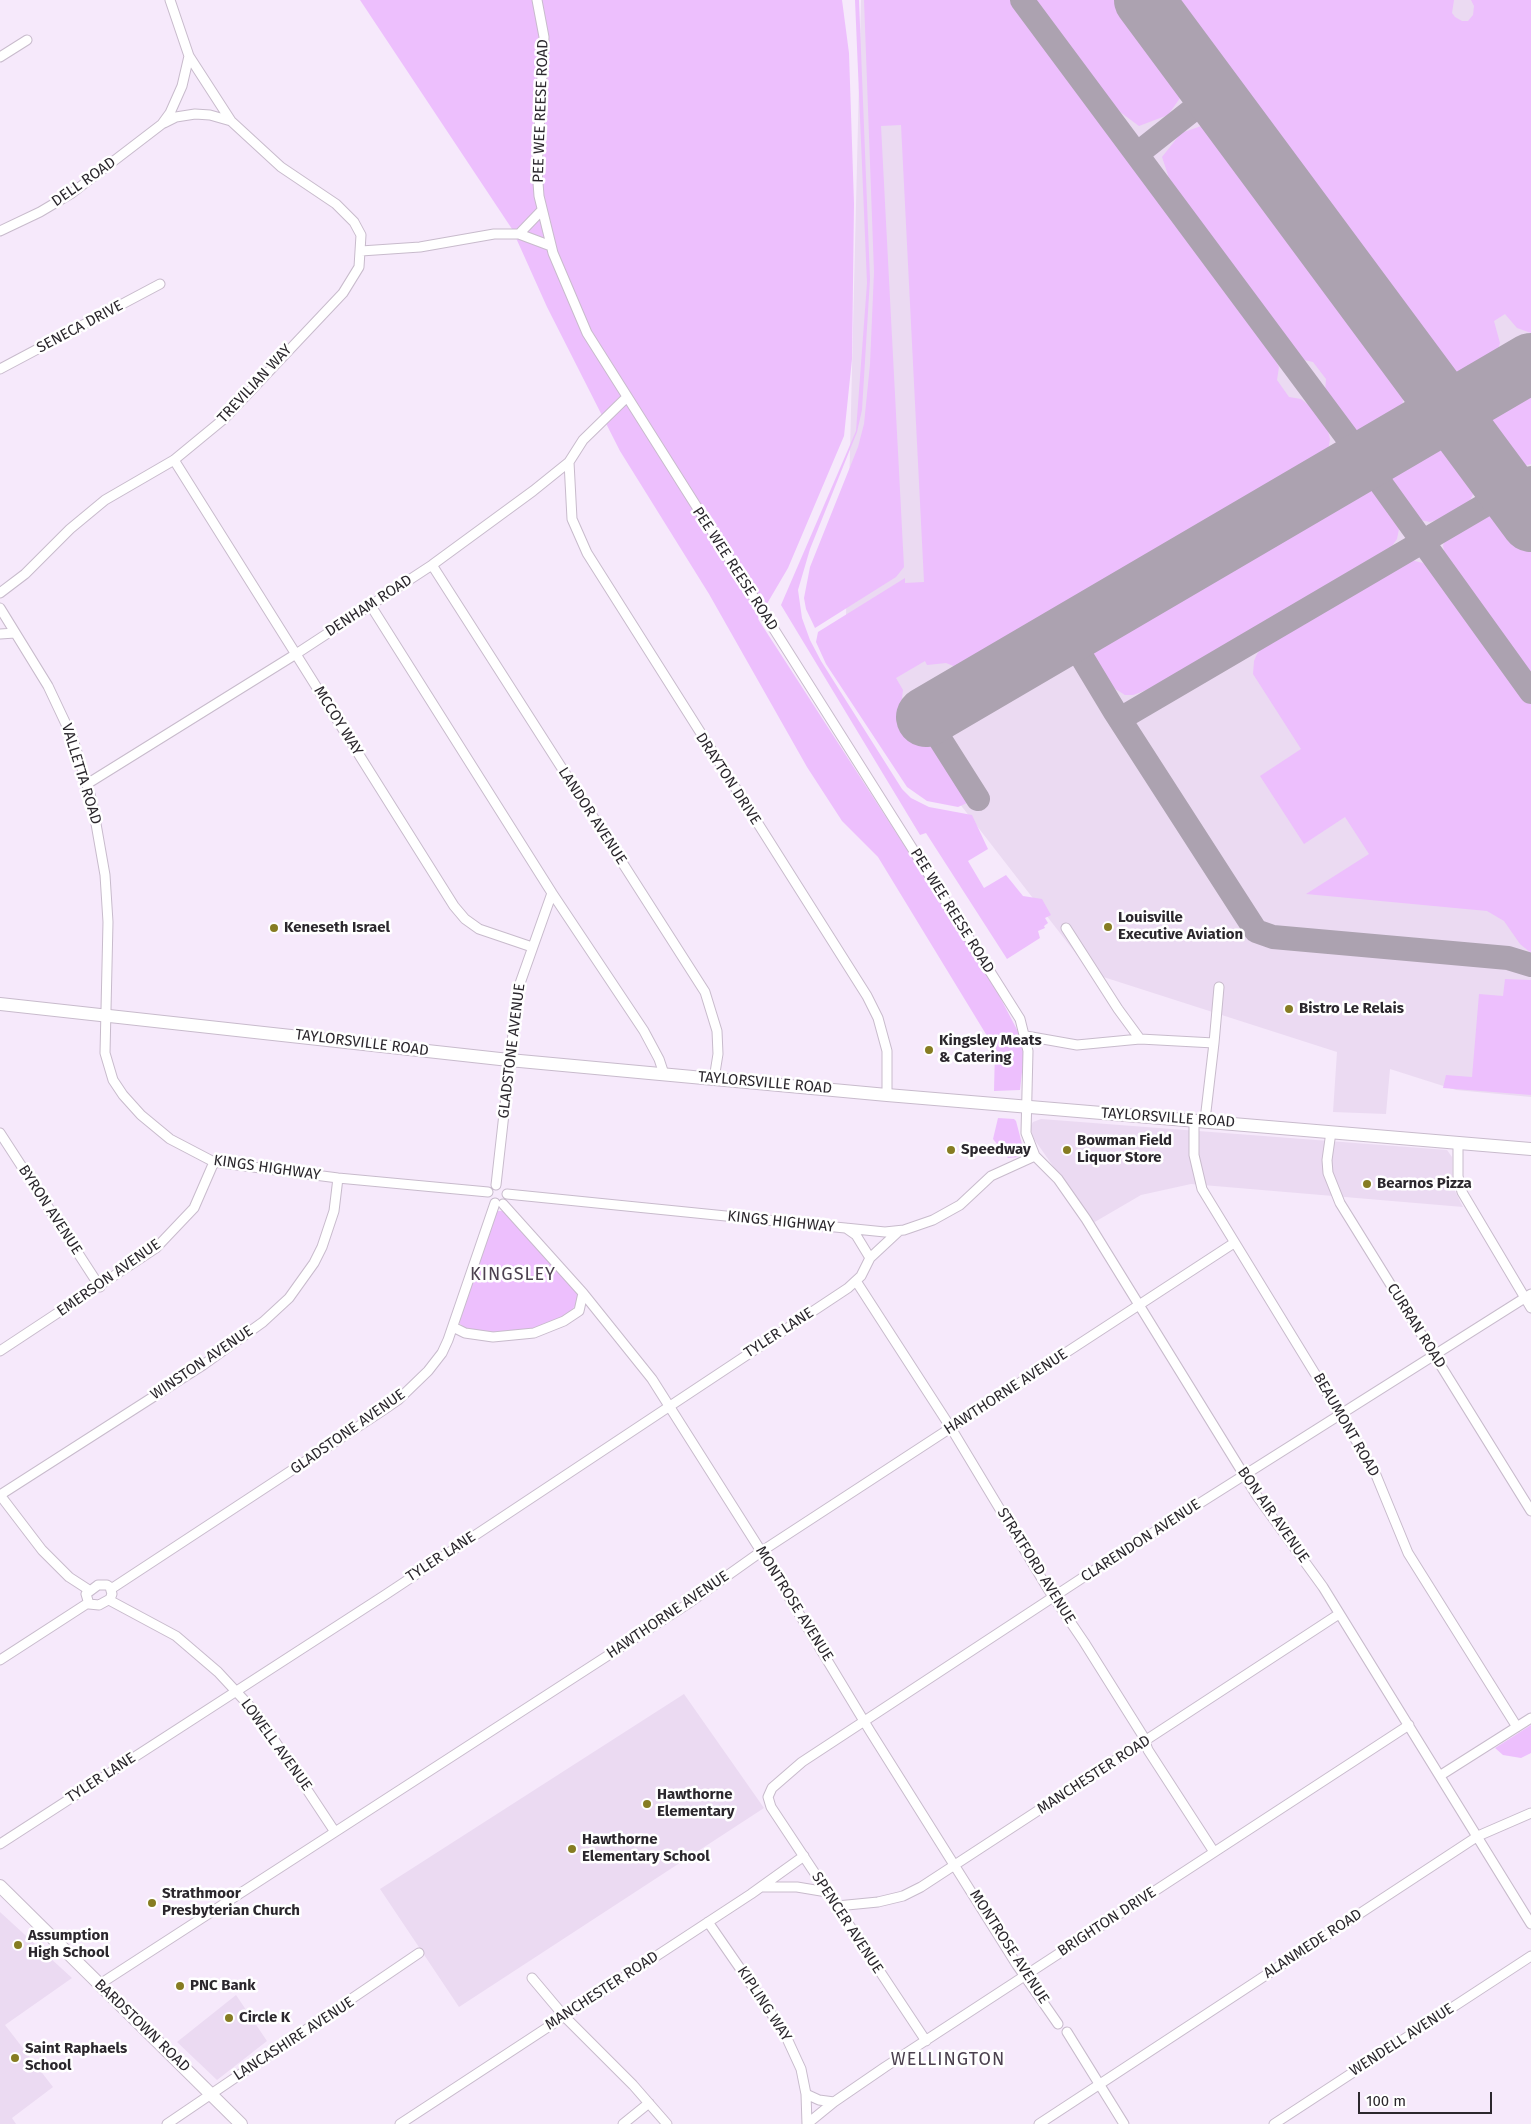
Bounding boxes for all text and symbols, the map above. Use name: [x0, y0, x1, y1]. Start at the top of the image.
street label: PEE WEE REESE ROAD: [529, 39, 553, 183]
street label: DELL ROAD: [49, 153, 119, 211]
street label: SENECA DRIVE: [34, 297, 126, 357]
street label: TREVILIAN WAY: [214, 341, 296, 427]
street label: PEE WEE REESE ROAD: [688, 504, 782, 634]
street label: DENHAM ROAD: [322, 571, 416, 641]
street label: MCCOY WAY: [310, 683, 366, 759]
street label: VALLETTA ROAD: [57, 721, 105, 827]
street label: DRAYTON DRIVE: [692, 730, 764, 828]
street label: LANDOR AVENUE: [554, 764, 630, 868]
street label: PEE WEE REESE ROAD: [906, 845, 998, 977]
place label: Louisville Executive Aviation: [1118, 909, 1243, 944]
place label: Keneseth Israel: [284, 919, 390, 937]
marker: Louisville Executive Aviation: [1102, 921, 1114, 933]
marker: Keneseth Israel: [268, 922, 280, 934]
street label: GLADSTONE AVENUE: [495, 982, 529, 1120]
place label: Bistro Le Relais: [1299, 1000, 1404, 1018]
marker: Bistro Le Relais: [1283, 1003, 1295, 1015]
street label: TAYLORSVILLE ROAD: [294, 1026, 430, 1060]
place label: Kingsley Meats & Catering: [939, 1032, 1042, 1067]
marker: Kingsley Meats & Catering: [923, 1044, 935, 1056]
street label: TAYLORSVILLE ROAD: [697, 1068, 833, 1098]
street label: TAYLORSVILLE ROAD: [1100, 1104, 1236, 1132]
place label: Bowman Field Liquor Store: [1077, 1132, 1172, 1167]
place label: Speedway: [961, 1141, 1031, 1159]
marker: Speedway: [945, 1144, 957, 1156]
marker: Bowman Field Liquor Store: [1061, 1144, 1073, 1156]
street label: KINGS HIGHWAY: [212, 1152, 322, 1184]
street label: BYRON AVENUE: [14, 1162, 86, 1258]
place label: Bearnos Pizza: [1377, 1175, 1472, 1193]
marker: Bearnos Pizza: [1361, 1178, 1373, 1190]
street label: KINGS HIGHWAY: [726, 1207, 836, 1237]
street label: EMERSON AVENUE: [54, 1236, 164, 1320]
district label: KINGSLEY: [469, 1264, 557, 1286]
street label: CURRAN ROAD: [1383, 1280, 1449, 1372]
street label: TYLER LANE: [741, 1304, 817, 1362]
street label: WINSTON AVENUE: [147, 1322, 257, 1404]
street label: HAWTHORNE AVENUE: [941, 1345, 1071, 1439]
street label: BEAUMONT ROAD: [1309, 1370, 1383, 1480]
street label: GLADSTONE AVENUE: [287, 1386, 409, 1478]
street label: BON AIR AVENUE: [1233, 1464, 1313, 1566]
street label: CLARENDON AVENUE: [1078, 1496, 1204, 1586]
street label: STRATFORD AVENUE: [993, 1505, 1079, 1627]
street label: TYLER LANE: [403, 1528, 479, 1586]
street label: MONTROSE AVENUE: [751, 1543, 837, 1665]
street label: HAWTHORNE AVENUE: [603, 1567, 733, 1663]
street label: LOWELL AVENUE: [237, 1695, 315, 1795]
street label: MANCHESTER ROAD: [1034, 1732, 1154, 1818]
street label: TYLER LANE: [63, 1749, 139, 1807]
place label: Hawthorne Elementary: [657, 1786, 735, 1821]
marker: Hawthorne Elementary: [641, 1798, 653, 1810]
place label: Hawthorne Elementary School: [582, 1831, 710, 1866]
marker: Hawthorne Elementary School: [566, 1843, 578, 1855]
street label: SPENCER AVENUE: [807, 1869, 887, 1977]
street label: BRIGHTON DRIVE: [1054, 1884, 1160, 1960]
place label: Strathmoor Presbyterian Church: [162, 1885, 300, 1920]
street label: MONTROSE AVENUE: [965, 1887, 1053, 2007]
marker: Strathmoor Presbyterian Church: [146, 1897, 158, 1909]
street label: ALANMEDE ROAD: [1260, 1905, 1366, 1983]
place label: Assumption High School: [28, 1927, 109, 1962]
marker: Assumption High School: [12, 1939, 24, 1951]
street label: MANCHESTER ROAD: [542, 1948, 662, 2034]
street label: KIPLING WAY: [733, 1963, 795, 2045]
street label: BARDSTOWN ROAD: [90, 1976, 194, 2076]
place label: PNC Bank: [190, 1977, 256, 1995]
marker: PNC Bank: [174, 1980, 186, 1992]
street label: LANCASHIRE AVENUE: [230, 1993, 358, 2085]
street label: WENDELL AVENUE: [1347, 2000, 1457, 2080]
place label: Circle K: [239, 2009, 290, 2027]
marker: Circle K: [223, 2012, 235, 2024]
place label: Saint Raphaels School: [25, 2040, 127, 2075]
district label: WELLINGTON: [890, 2049, 1006, 2071]
marker: Saint Raphaels School: [9, 2052, 21, 2064]
scale bar: [1361, 2082, 1495, 2114]
text: 100 m: [1366, 2092, 1406, 2110]

